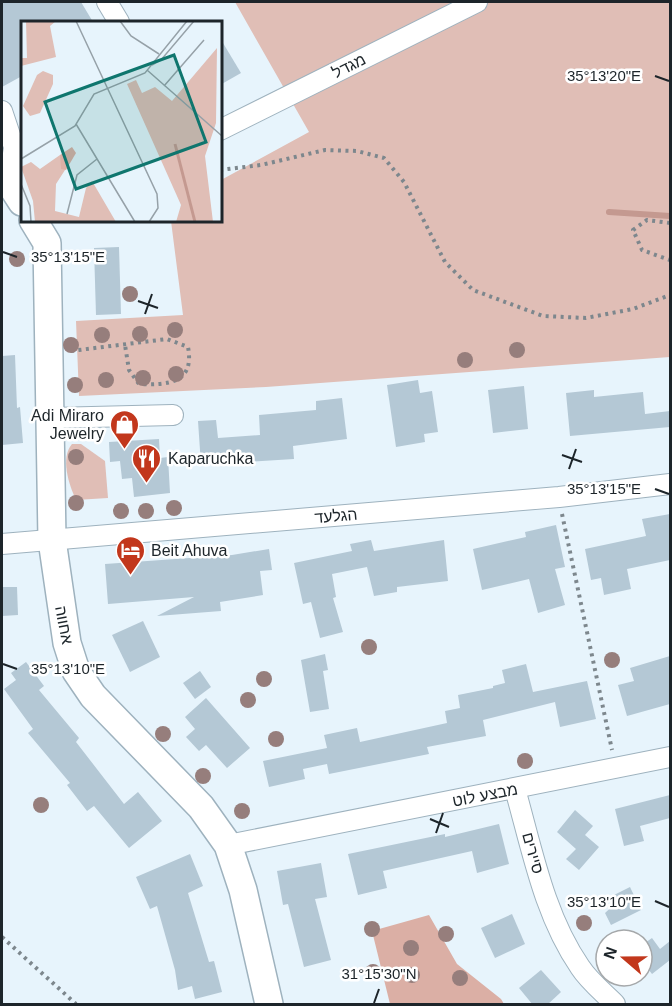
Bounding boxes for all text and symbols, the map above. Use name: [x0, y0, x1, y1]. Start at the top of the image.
inset map: [21, 21, 222, 222]
street label: מגדל: [329, 50, 369, 82]
text: 35°13'20"E: [567, 67, 641, 84]
text: 35°13'15"E: [31, 248, 105, 265]
place label: Adi Miraro Jewelry: [31, 407, 104, 442]
shop icon: Adi Miraro Jewelry: [109, 408, 141, 450]
restaurant icon: Kaparuchka: [131, 442, 163, 484]
place label: Kaparuchka: [168, 450, 253, 467]
text: 35°13'15"E: [567, 480, 641, 497]
street label: הגלעד: [314, 506, 358, 526]
hotel icon: Beit Ahuva: [114, 534, 146, 576]
place label: Beit Ahuva: [151, 542, 228, 559]
street label: אחווה: [52, 604, 76, 646]
text: 35°13'10"E: [31, 660, 105, 677]
street label: מבצע לוט: [451, 780, 519, 810]
street label: סיירים: [519, 830, 547, 876]
text: 35°13'10"E: [567, 893, 641, 910]
north arrow: [594, 928, 654, 988]
text: N: [600, 945, 620, 961]
text: 31°15'30"N: [341, 965, 417, 982]

